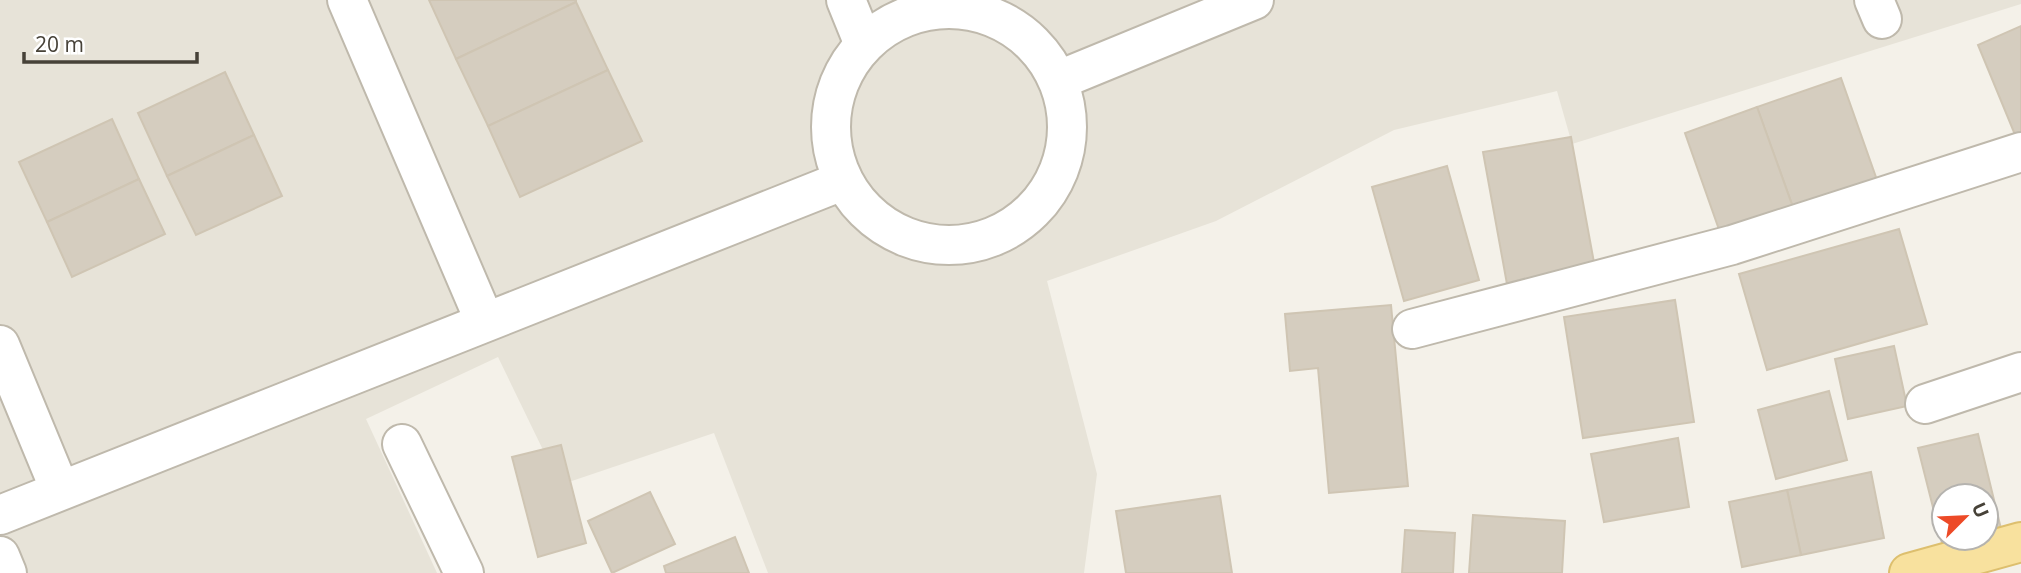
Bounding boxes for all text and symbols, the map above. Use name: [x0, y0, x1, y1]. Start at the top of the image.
scale bar: [24, 21, 198, 65]
text: 20 m: [35, 30, 84, 58]
north arrow: [1930, 482, 2000, 552]
text: U: [1966, 498, 1995, 522]

